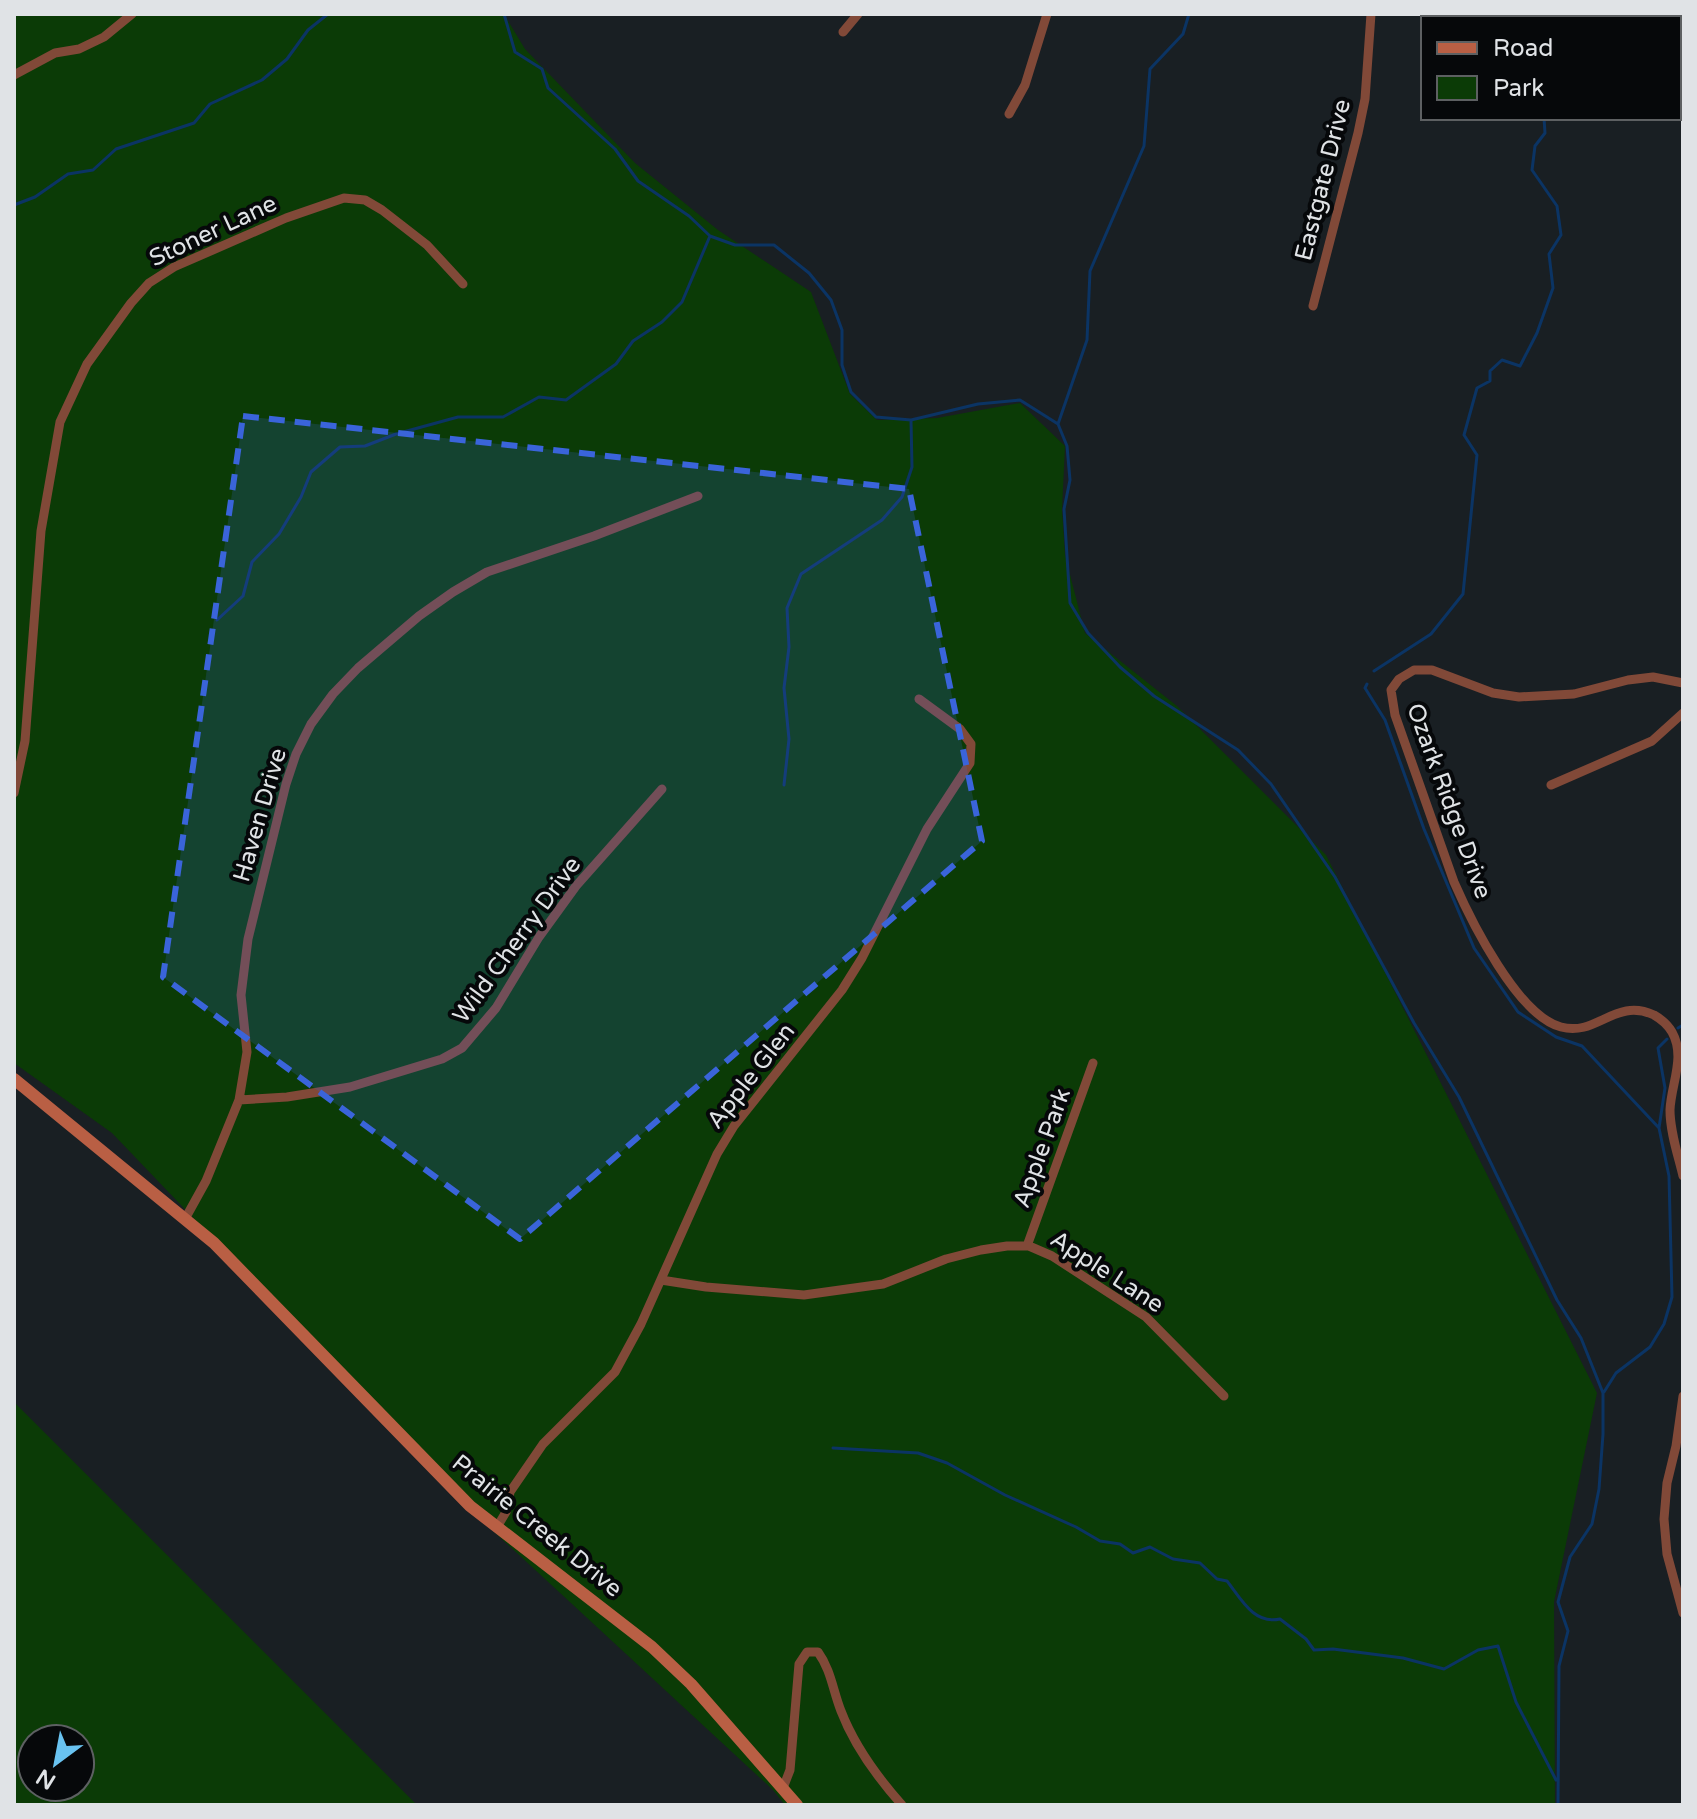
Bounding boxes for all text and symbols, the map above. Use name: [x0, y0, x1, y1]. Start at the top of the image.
legend: [1421, 16, 1681, 120]
text: Road: [1493, 34, 1553, 63]
text: Park: [1493, 74, 1544, 103]
street label: Eastgate Drive: [1289, 96, 1357, 264]
street label: Stoner Lane: [145, 189, 281, 273]
street label: Ozark Ridge Drive: [1400, 699, 1498, 903]
street label: Haven Drive: [227, 745, 293, 885]
street label: Wild Cherry Drive: [447, 851, 587, 1029]
street label: Apple Glen: [701, 1017, 801, 1135]
street label: Apple Park: [1007, 1084, 1077, 1212]
street label: Apple Lane: [1045, 1225, 1169, 1319]
street label: Prairie Creek Drive: [446, 1448, 628, 1604]
north arrow: [16, 1723, 96, 1803]
text: N: [32, 1763, 60, 1795]

